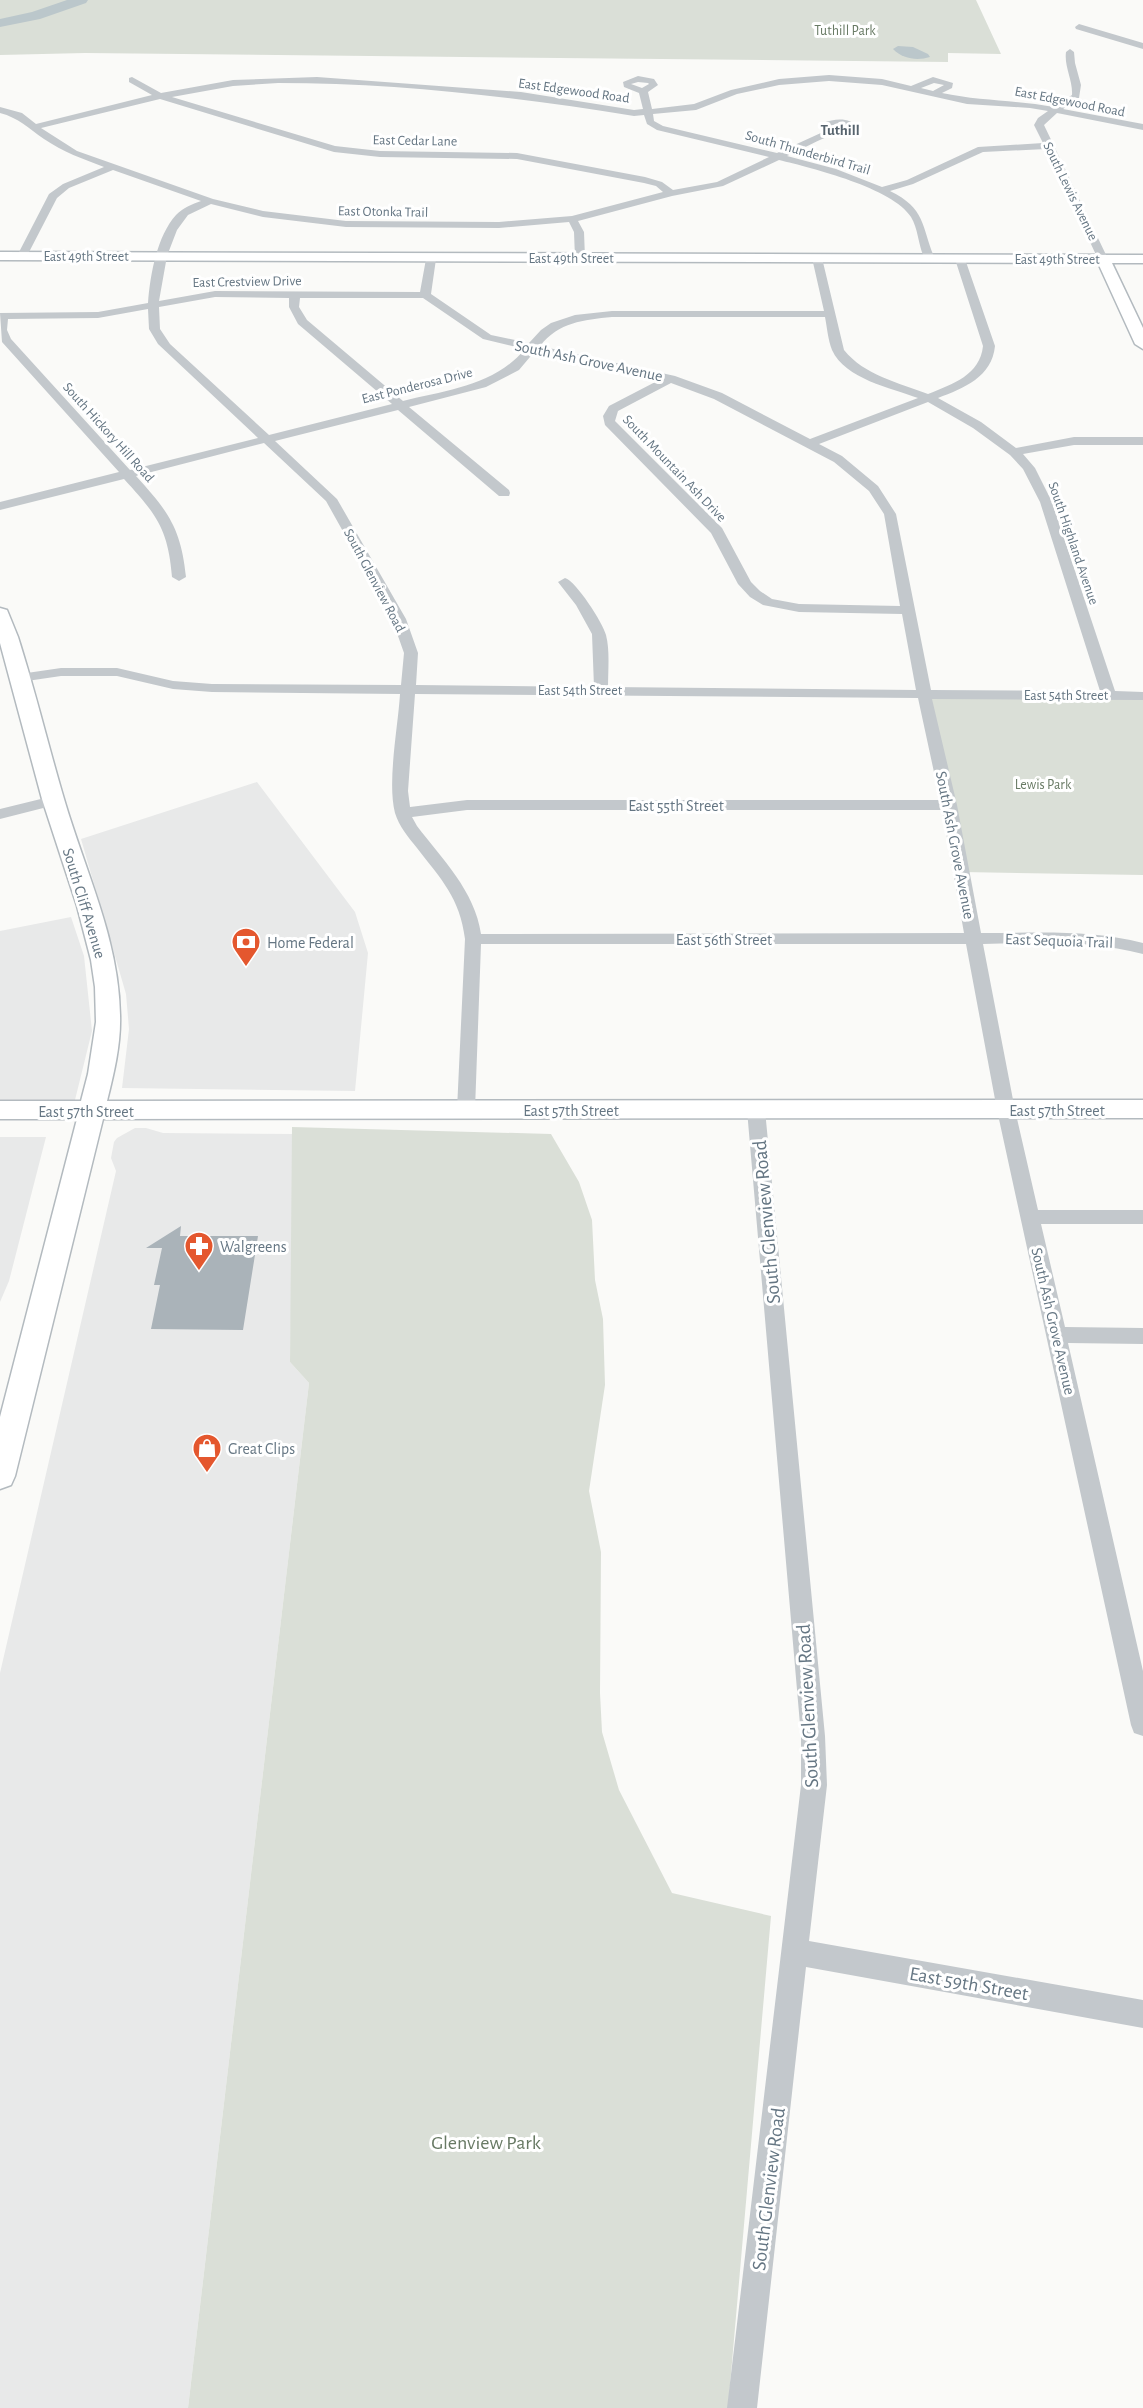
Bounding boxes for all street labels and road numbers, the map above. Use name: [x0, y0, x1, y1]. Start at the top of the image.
street label: East Edgewood Road: [517, 76, 630, 106]
street label: East Edgewood Road: [1013, 84, 1126, 120]
street label: South Thunderbird Trail: [744, 128, 872, 177]
street label: East Cedar Lane: [373, 133, 457, 149]
street label: South Lewis Avenue: [1040, 140, 1100, 243]
street label: East Otonka Trail: [338, 204, 428, 220]
street label: East 49th Street: [43, 250, 129, 264]
street label: East 49th Street: [528, 252, 614, 266]
street label: East 49th Street: [1014, 253, 1100, 267]
street label: East Crestview Drive: [192, 274, 302, 290]
street label: South Ash Grove Avenue: [513, 337, 664, 384]
street label: East Ponderosa Drive: [360, 365, 474, 407]
street label: South Hickory Hill Road: [60, 380, 157, 485]
street label: South Mountain Ash Drive: [620, 413, 729, 525]
street label: South Highland Avenue: [1045, 480, 1101, 607]
street label: South Glenview Road: [341, 526, 407, 634]
street label: East 54th Street: [538, 684, 623, 698]
street label: East 54th Street: [1024, 689, 1109, 703]
street label: South Ash Grove Avenue: [933, 770, 977, 921]
street label: East 55th Street: [628, 798, 724, 814]
street label: South Cliff Avenue: [60, 846, 108, 960]
street label: East Sequoia Trail: [1005, 931, 1113, 951]
street label: East 56th Street: [676, 932, 772, 948]
street label: East 57th Street: [523, 1103, 619, 1119]
street label: East 57th Street: [1009, 1103, 1105, 1119]
street label: East 57th Street: [38, 1104, 134, 1120]
street label: South Glenview Road: [750, 1139, 784, 1305]
street label: South Ash Grove Avenue: [1028, 1246, 1078, 1396]
street label: South Glenview Road: [794, 1623, 822, 1788]
street label: East 59th Street: [908, 1964, 1030, 2004]
street label: South Glenview Road: [749, 2106, 789, 2272]

